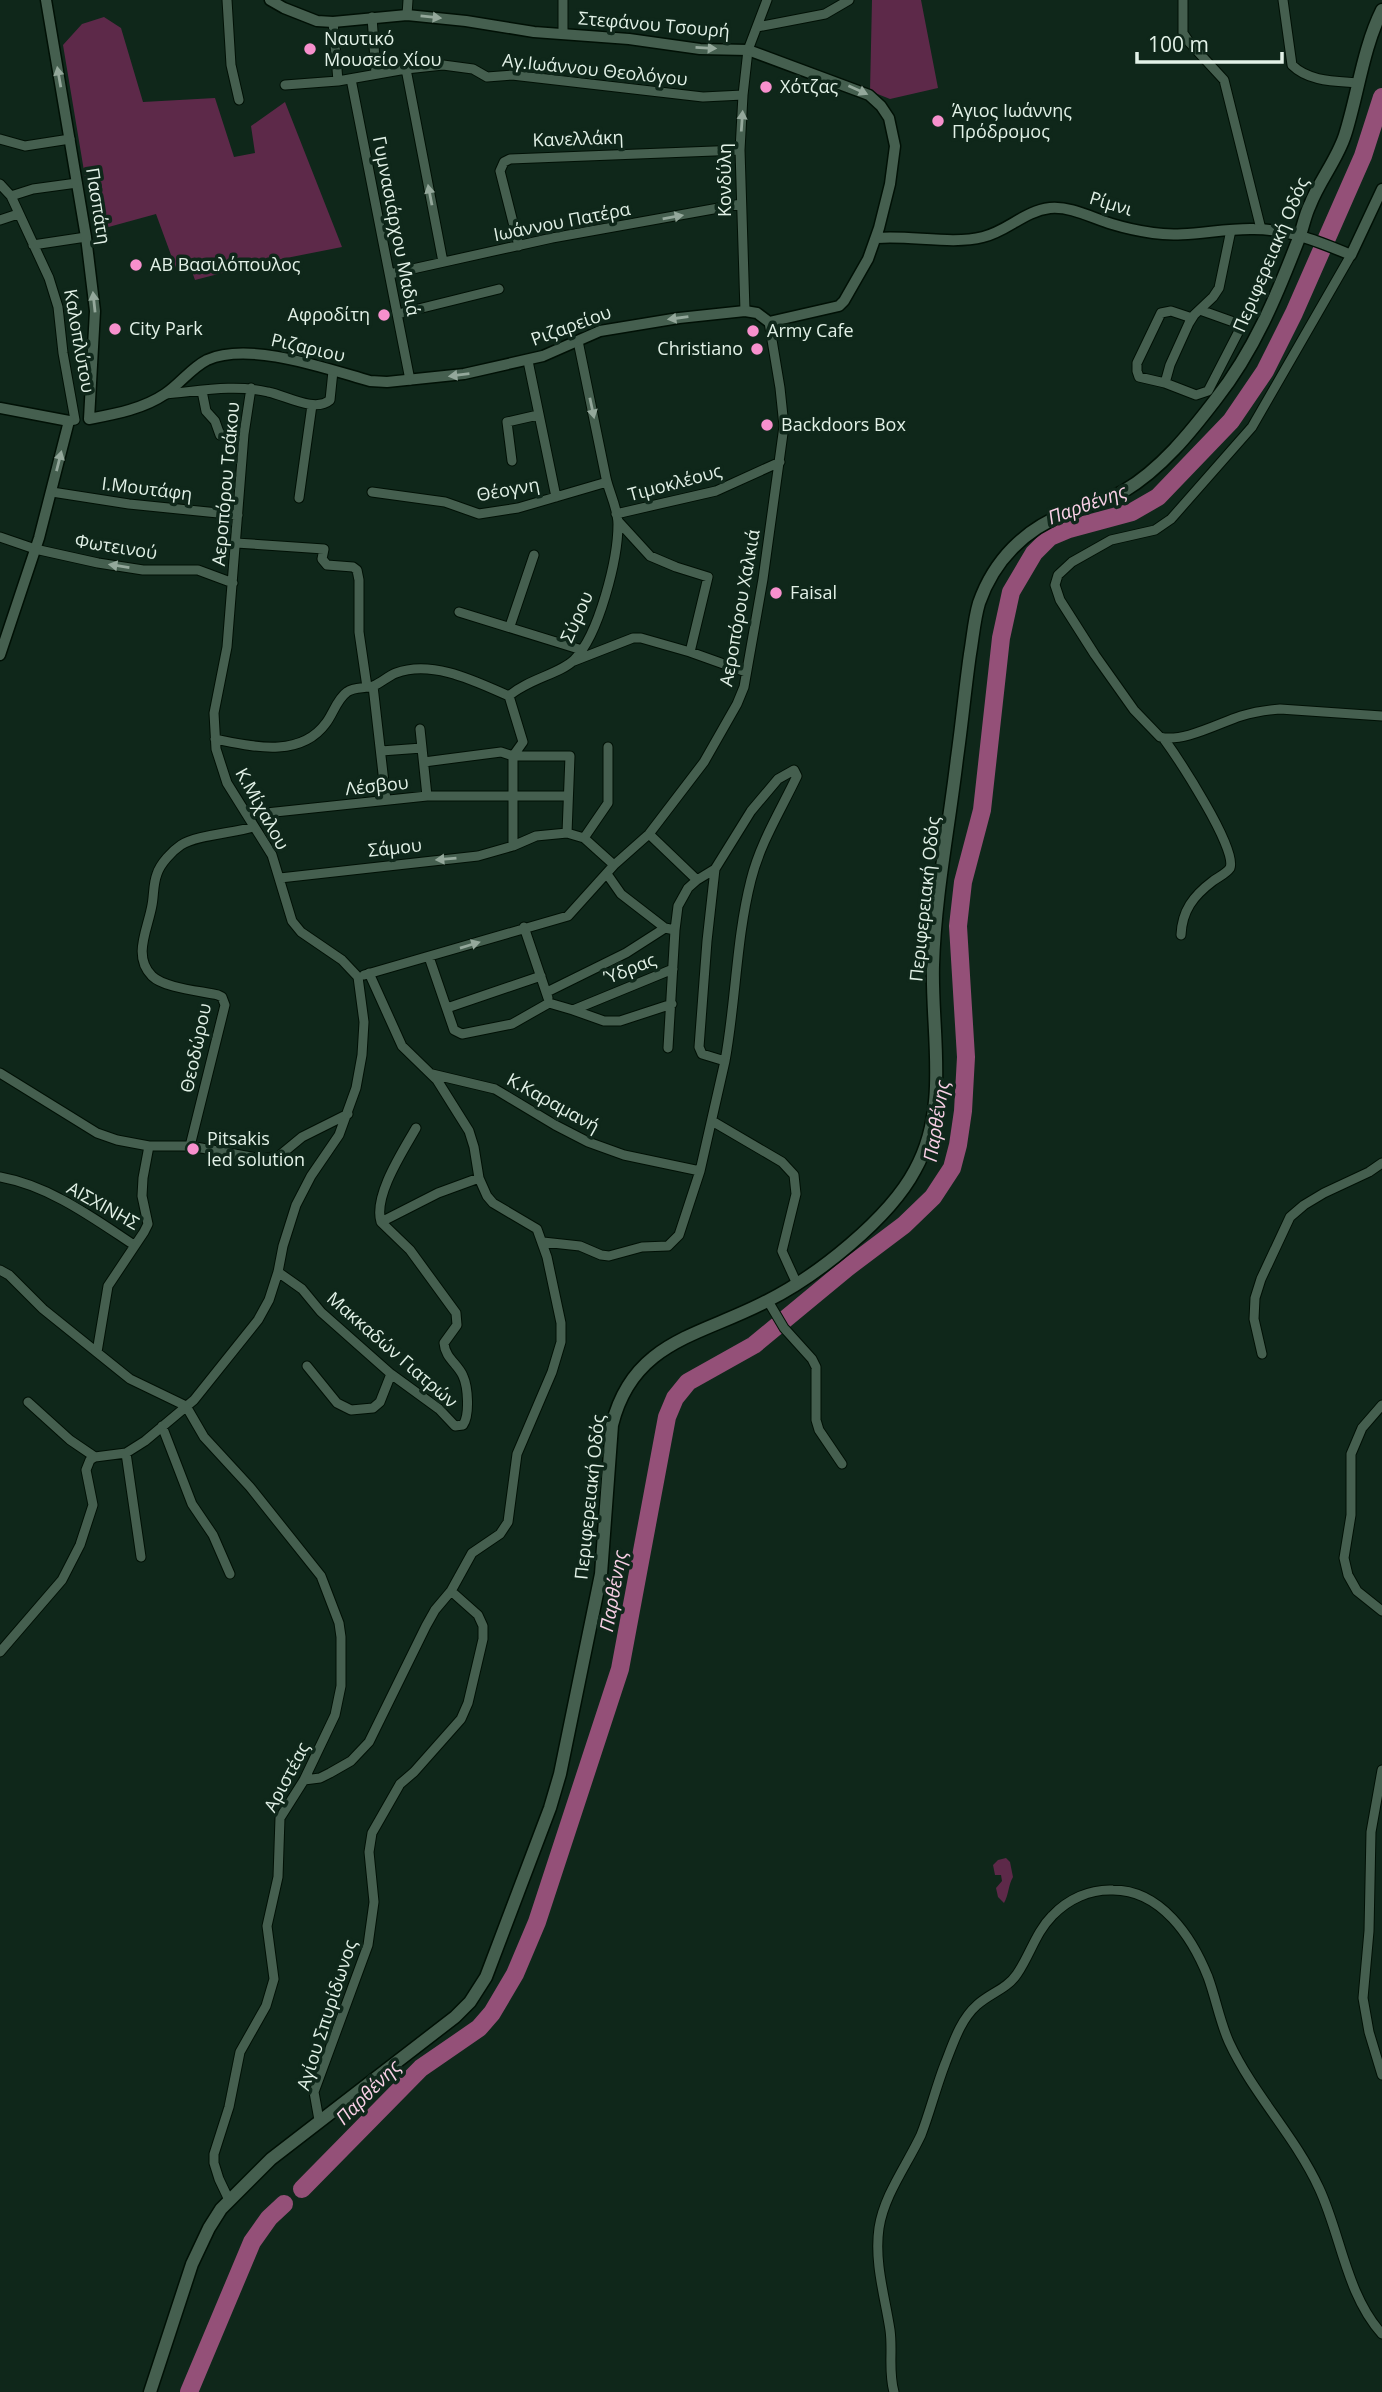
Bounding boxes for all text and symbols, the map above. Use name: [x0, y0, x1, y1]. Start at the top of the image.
street label: Στεφάνου Τσουρή: [577, 5, 731, 43]
one-way arrow: [420, 12, 442, 23]
scale bar: [1137, 21, 1282, 65]
place label: Ναυτικό Μουσείο Χίου: [324, 26, 442, 71]
text: 100 m: [1148, 30, 1209, 58]
marker: Ναυτικό Μουσείο Χίου: [302, 41, 318, 57]
one-way arrow: [695, 43, 717, 54]
street label: Αγ.Ιωάννου Θεολόγου: [501, 47, 689, 91]
one-way arrow: [53, 66, 64, 88]
place label: Χότζας: [780, 74, 838, 98]
marker: Χότζας: [758, 79, 774, 95]
one-way arrow: [848, 84, 868, 96]
place label: Άγιος Ιωάννης Πρόδρομος: [952, 98, 1072, 143]
one-way arrow: [737, 109, 748, 131]
marker: Άγιος Ιωάννης Πρόδρομος: [930, 113, 946, 129]
street label: Κανελλάκη: [532, 124, 624, 152]
street label: Γυμνασιάρχου Μαδιά: [368, 134, 426, 318]
street label: Κονδύλη: [712, 143, 736, 217]
street label: Πασπάτη: [81, 166, 117, 246]
street label: Περιφερειακή Οδός: [1227, 173, 1314, 336]
one-way arrow: [424, 184, 435, 206]
street label: Ρίμνι: [1087, 185, 1136, 221]
street label: Ιωάννου Πατέρα: [491, 196, 632, 246]
one-way arrow: [662, 211, 684, 222]
place label: ΑΒ Βασιλόπουλος: [150, 252, 301, 276]
marker: ΑΒ Βασιλόπουλος: [128, 257, 144, 273]
street label: Καλοπλύτου: [59, 287, 101, 395]
one-way arrow: [88, 291, 99, 313]
street label: Ριζαρείου: [527, 299, 614, 351]
place label: Αφροδίτη: [288, 302, 370, 326]
marker: Αφροδίτη: [376, 307, 392, 323]
one-way arrow: [666, 313, 688, 324]
place label: City Park: [129, 316, 203, 340]
place label: Army Cafe: [767, 318, 854, 342]
marker: City Park: [107, 321, 123, 337]
marker: Army Cafe: [745, 323, 761, 339]
street label: Ριζαριου: [269, 327, 348, 367]
place label: Christiano: [657, 336, 743, 360]
marker: Christiano: [749, 341, 765, 357]
one-way arrow: [447, 369, 469, 380]
one-way arrow: [586, 397, 597, 419]
street label: Αεροπόρου Τσάκου: [206, 401, 244, 567]
place label: Backdoors Box: [781, 412, 906, 436]
marker: Backdoors Box: [759, 417, 775, 433]
one-way arrow: [54, 450, 65, 472]
street label: Τιμοκλέους: [625, 458, 725, 506]
street label: Ι.Μουτάφη: [100, 471, 194, 505]
street label: Θέογνη: [475, 472, 541, 506]
water label: Παρθένης: [1044, 478, 1131, 530]
street label: Αεροπόρου Χαλκιά: [713, 527, 765, 688]
street label: Φωτεινού: [73, 528, 159, 564]
one-way arrow: [108, 560, 130, 571]
place label: Faisal: [790, 580, 837, 604]
marker: Faisal: [768, 585, 784, 601]
street label: Σύρου: [554, 587, 598, 646]
street label: Κ.Μίχαλου: [230, 763, 295, 854]
street label: Λέσβου: [344, 770, 410, 800]
street label: Περιφερειακή Οδός: [903, 815, 945, 983]
street label: Σάμου: [367, 832, 423, 862]
one-way arrow: [435, 854, 457, 865]
one-way arrow: [460, 939, 481, 949]
street label: Ύδρας: [599, 947, 659, 990]
street label: Θεοδώρου: [174, 1001, 216, 1095]
street label: Κ.Καραμανή: [503, 1067, 604, 1137]
water label: Παρθένης: [917, 1078, 955, 1164]
place label: Pitsakis led solution: [207, 1126, 305, 1171]
marker: Pitsakis led solution: [185, 1141, 201, 1157]
street label: ΑΙΣΧΙΝΗΣ: [63, 1175, 144, 1235]
street label: Μακκαδών Γιατρών: [322, 1286, 463, 1413]
street label: Περιφερειακή Οδός: [568, 1413, 610, 1581]
water label: Παρθένης: [593, 1548, 633, 1634]
street label: Αριστέας: [258, 1737, 315, 1816]
street label: Αγίου Σπυρίδωνος: [290, 1936, 362, 2093]
water label: Παρθένης: [330, 2053, 407, 2130]

